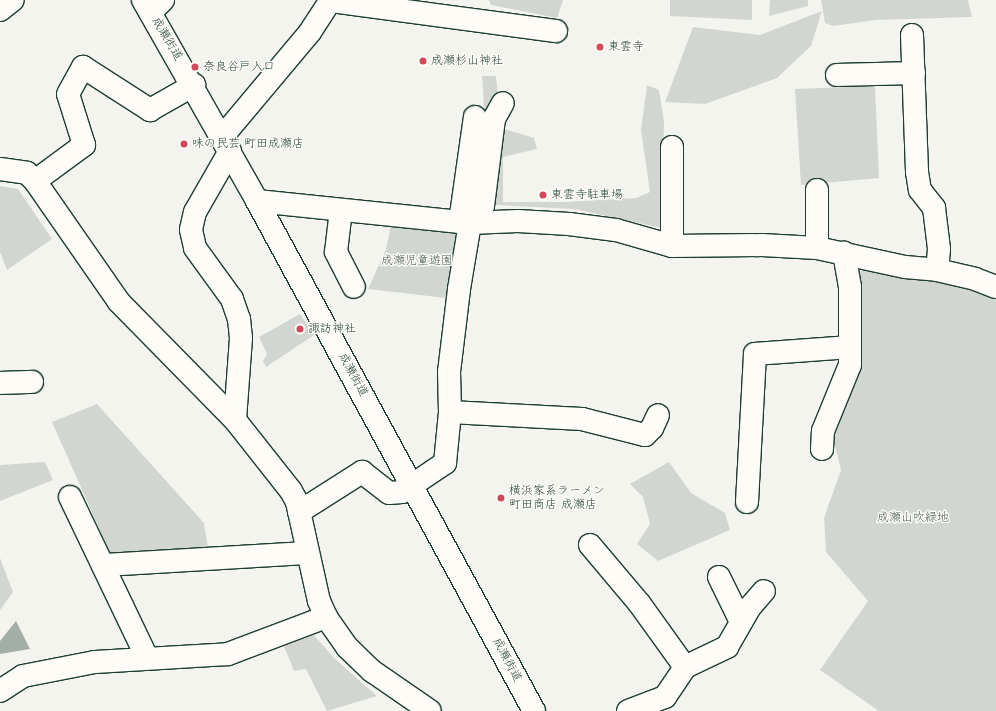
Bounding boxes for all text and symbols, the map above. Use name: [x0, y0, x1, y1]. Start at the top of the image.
street label: 成瀬街道: [148, 15, 186, 63]
place label: 東雲寺: [608, 40, 644, 54]
marker: 東雲寺: [595, 42, 605, 52]
place label: 成瀬杉山神社: [431, 54, 503, 68]
marker: 成瀬杉山神社: [418, 56, 428, 66]
place label: 奈良谷戸入口: [203, 60, 275, 74]
marker: 奈良谷戸入口: [190, 62, 200, 72]
place label: 味の民芸 町田成瀬店: [192, 137, 304, 151]
marker: 味の民芸 町田成瀬店: [179, 139, 189, 149]
place label: 東雲寺駐車場: [551, 188, 623, 202]
marker: 東雲寺駐車場: [538, 190, 548, 200]
park label: 成瀬児童遊園: [381, 254, 453, 268]
place label: 諏訪神社: [308, 322, 356, 336]
marker: 諏訪神社: [295, 324, 305, 334]
street label: 成瀬街道: [335, 351, 371, 399]
place label: 横浜家系ラーメン 町田商店 成瀬店: [509, 484, 605, 512]
marker: 横浜家系ラーメン 町田商店 成瀬店: [496, 493, 506, 503]
park label: 成瀬山吹緑地: [877, 511, 949, 525]
street label: 成瀬街道: [489, 635, 525, 685]

